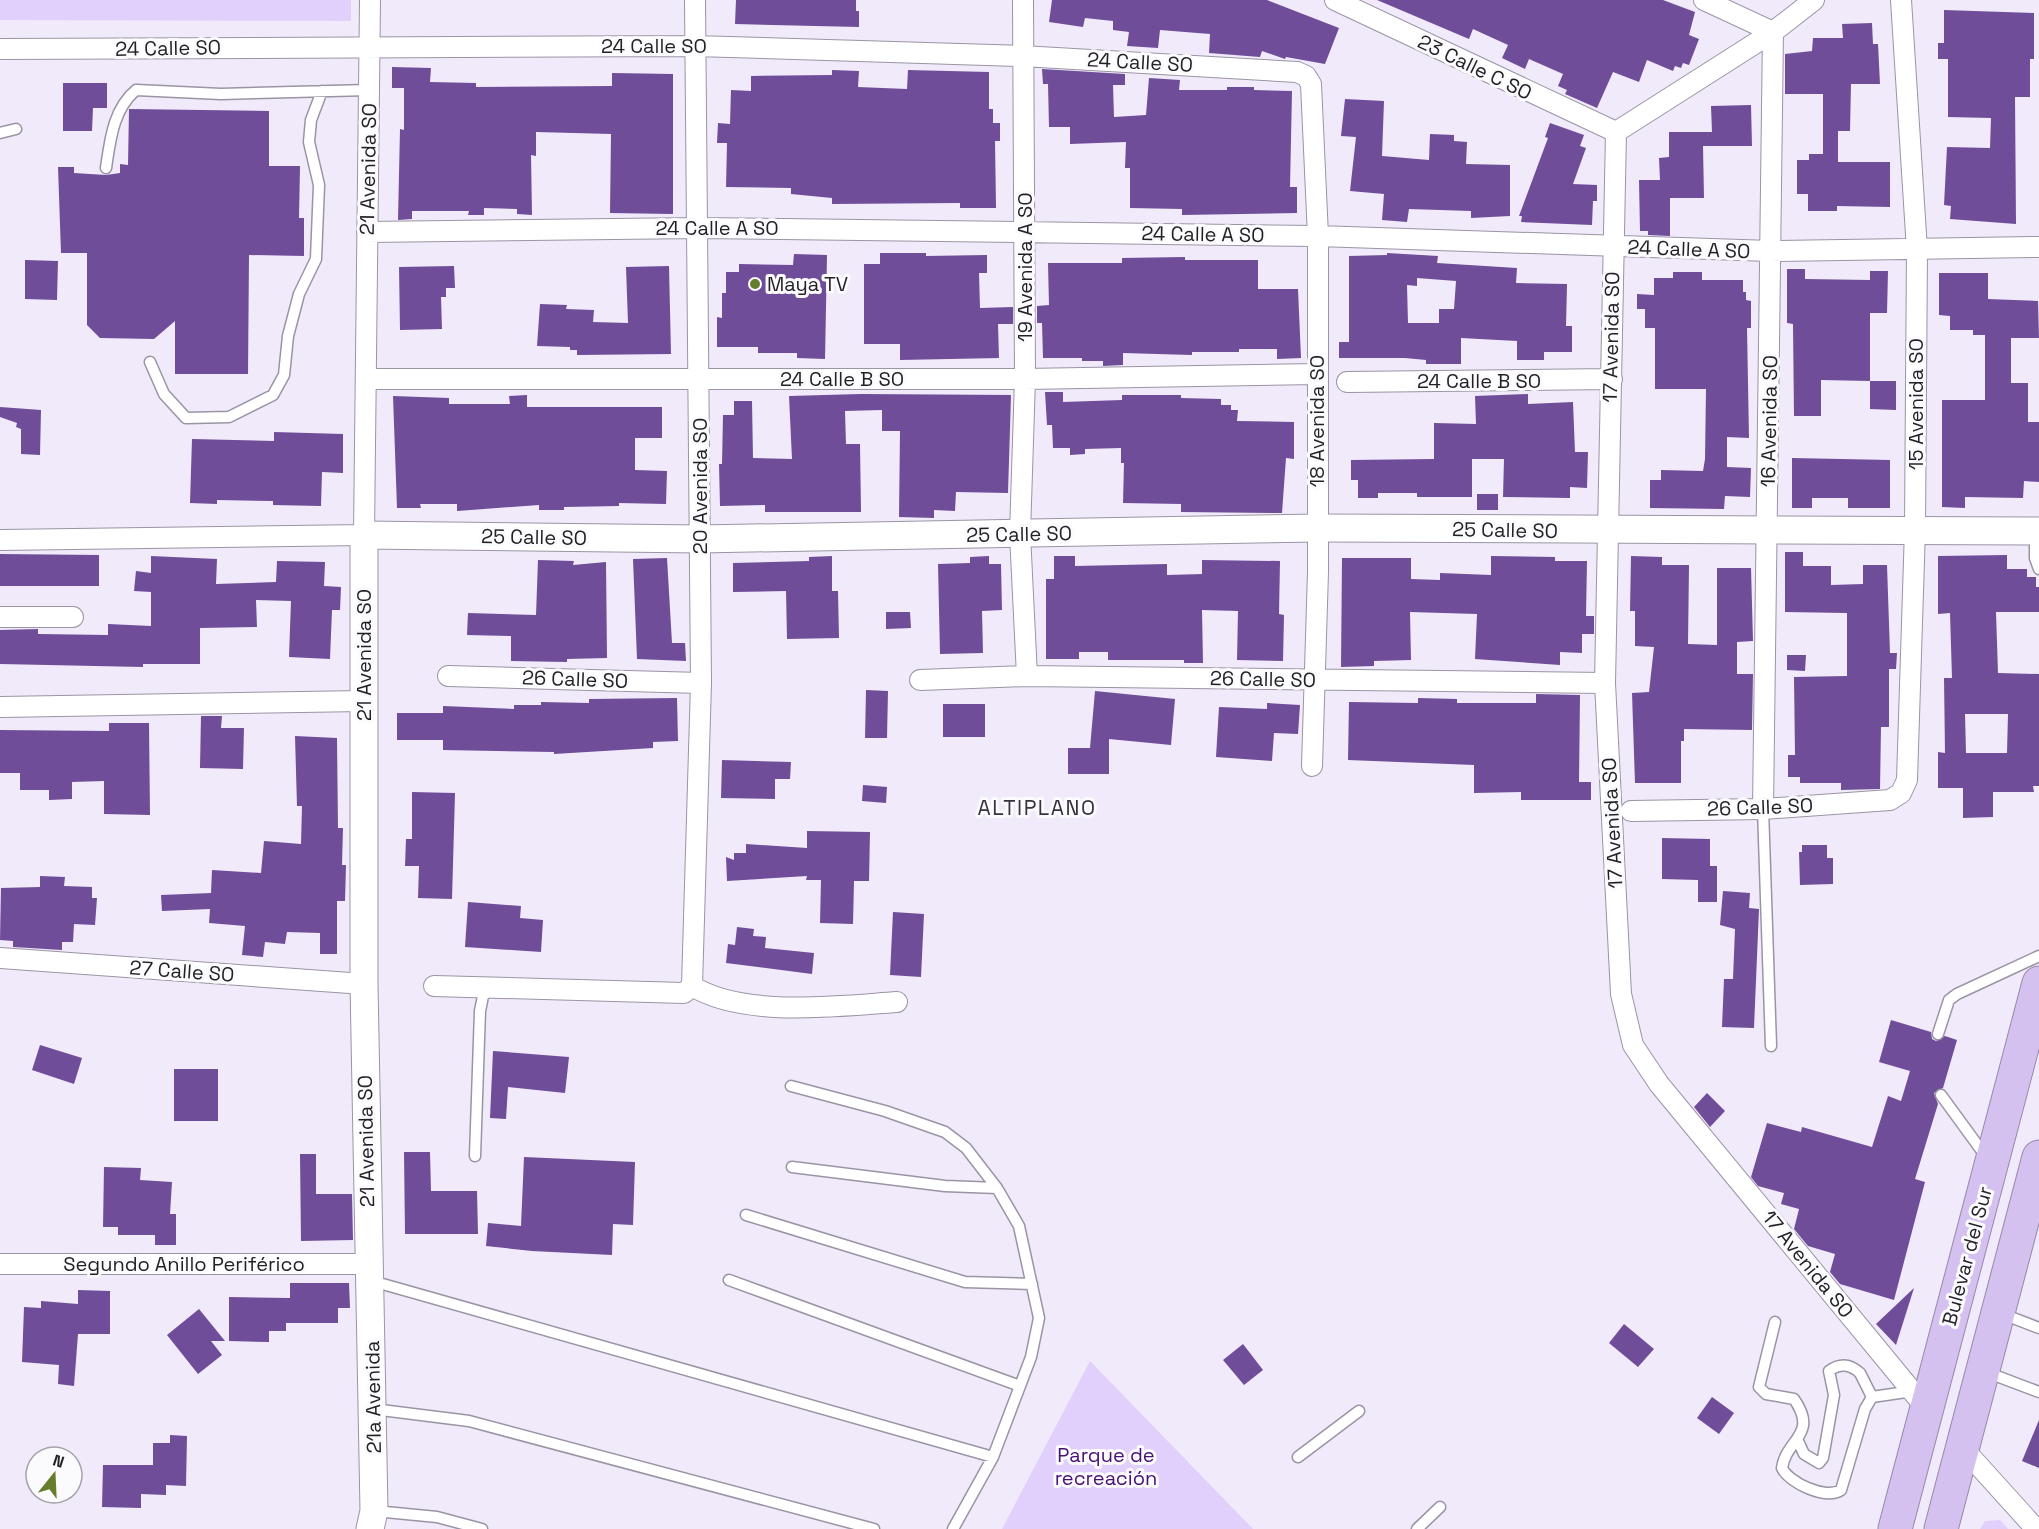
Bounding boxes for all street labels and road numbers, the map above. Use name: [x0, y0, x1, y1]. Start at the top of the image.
street label: 23 Calle C SO: [1414, 28, 1536, 106]
street label: 24 Calle SO: [601, 33, 707, 59]
street label: 24 Calle SO: [115, 34, 221, 62]
street label: 24 Calle SO: [1086, 46, 1194, 78]
street label: 21 Avenida SO: [354, 103, 382, 235]
street label: 19 Avenida A SO: [1012, 192, 1038, 342]
street label: 24 Calle A SO: [655, 215, 779, 241]
street label: 24 Calle A SO: [1141, 220, 1265, 248]
street label: 24 Calle A SO: [1627, 234, 1751, 264]
street label: 17 Avenida SO: [1597, 271, 1625, 403]
street label: 15 Avenida SO: [1903, 338, 1929, 470]
street label: 18 Avenida SO: [1304, 355, 1330, 487]
street label: 16 Avenida SO: [1755, 355, 1783, 487]
street label: 24 Calle B SO: [780, 366, 904, 392]
street label: 24 Calle B SO: [1417, 368, 1541, 394]
street label: 20 Avenida SO: [687, 418, 713, 554]
street label: 25 Calle SO: [1452, 516, 1558, 544]
street label: 25 Calle SO: [966, 520, 1072, 548]
street label: 25 Calle SO: [481, 523, 587, 551]
street label: 21 Avenida SO: [351, 589, 377, 721]
street label: 26 Calle SO: [521, 664, 629, 694]
street label: 26 Calle SO: [1210, 665, 1316, 693]
street label: 17 Avenida SO: [1596, 757, 1628, 889]
street label: 26 Calle SO: [1706, 792, 1814, 822]
street label: 27 Calle SO: [129, 954, 235, 988]
street label: 21 Avenida SO: [352, 1075, 380, 1207]
street label: Bulevar del Sur: [1936, 1183, 1998, 1329]
street label: 17 Avenida SO: [1757, 1205, 1859, 1323]
street label: Segundo Anillo Periférico: [63, 1251, 305, 1277]
street label: 21a Avenida: [359, 1340, 387, 1454]

